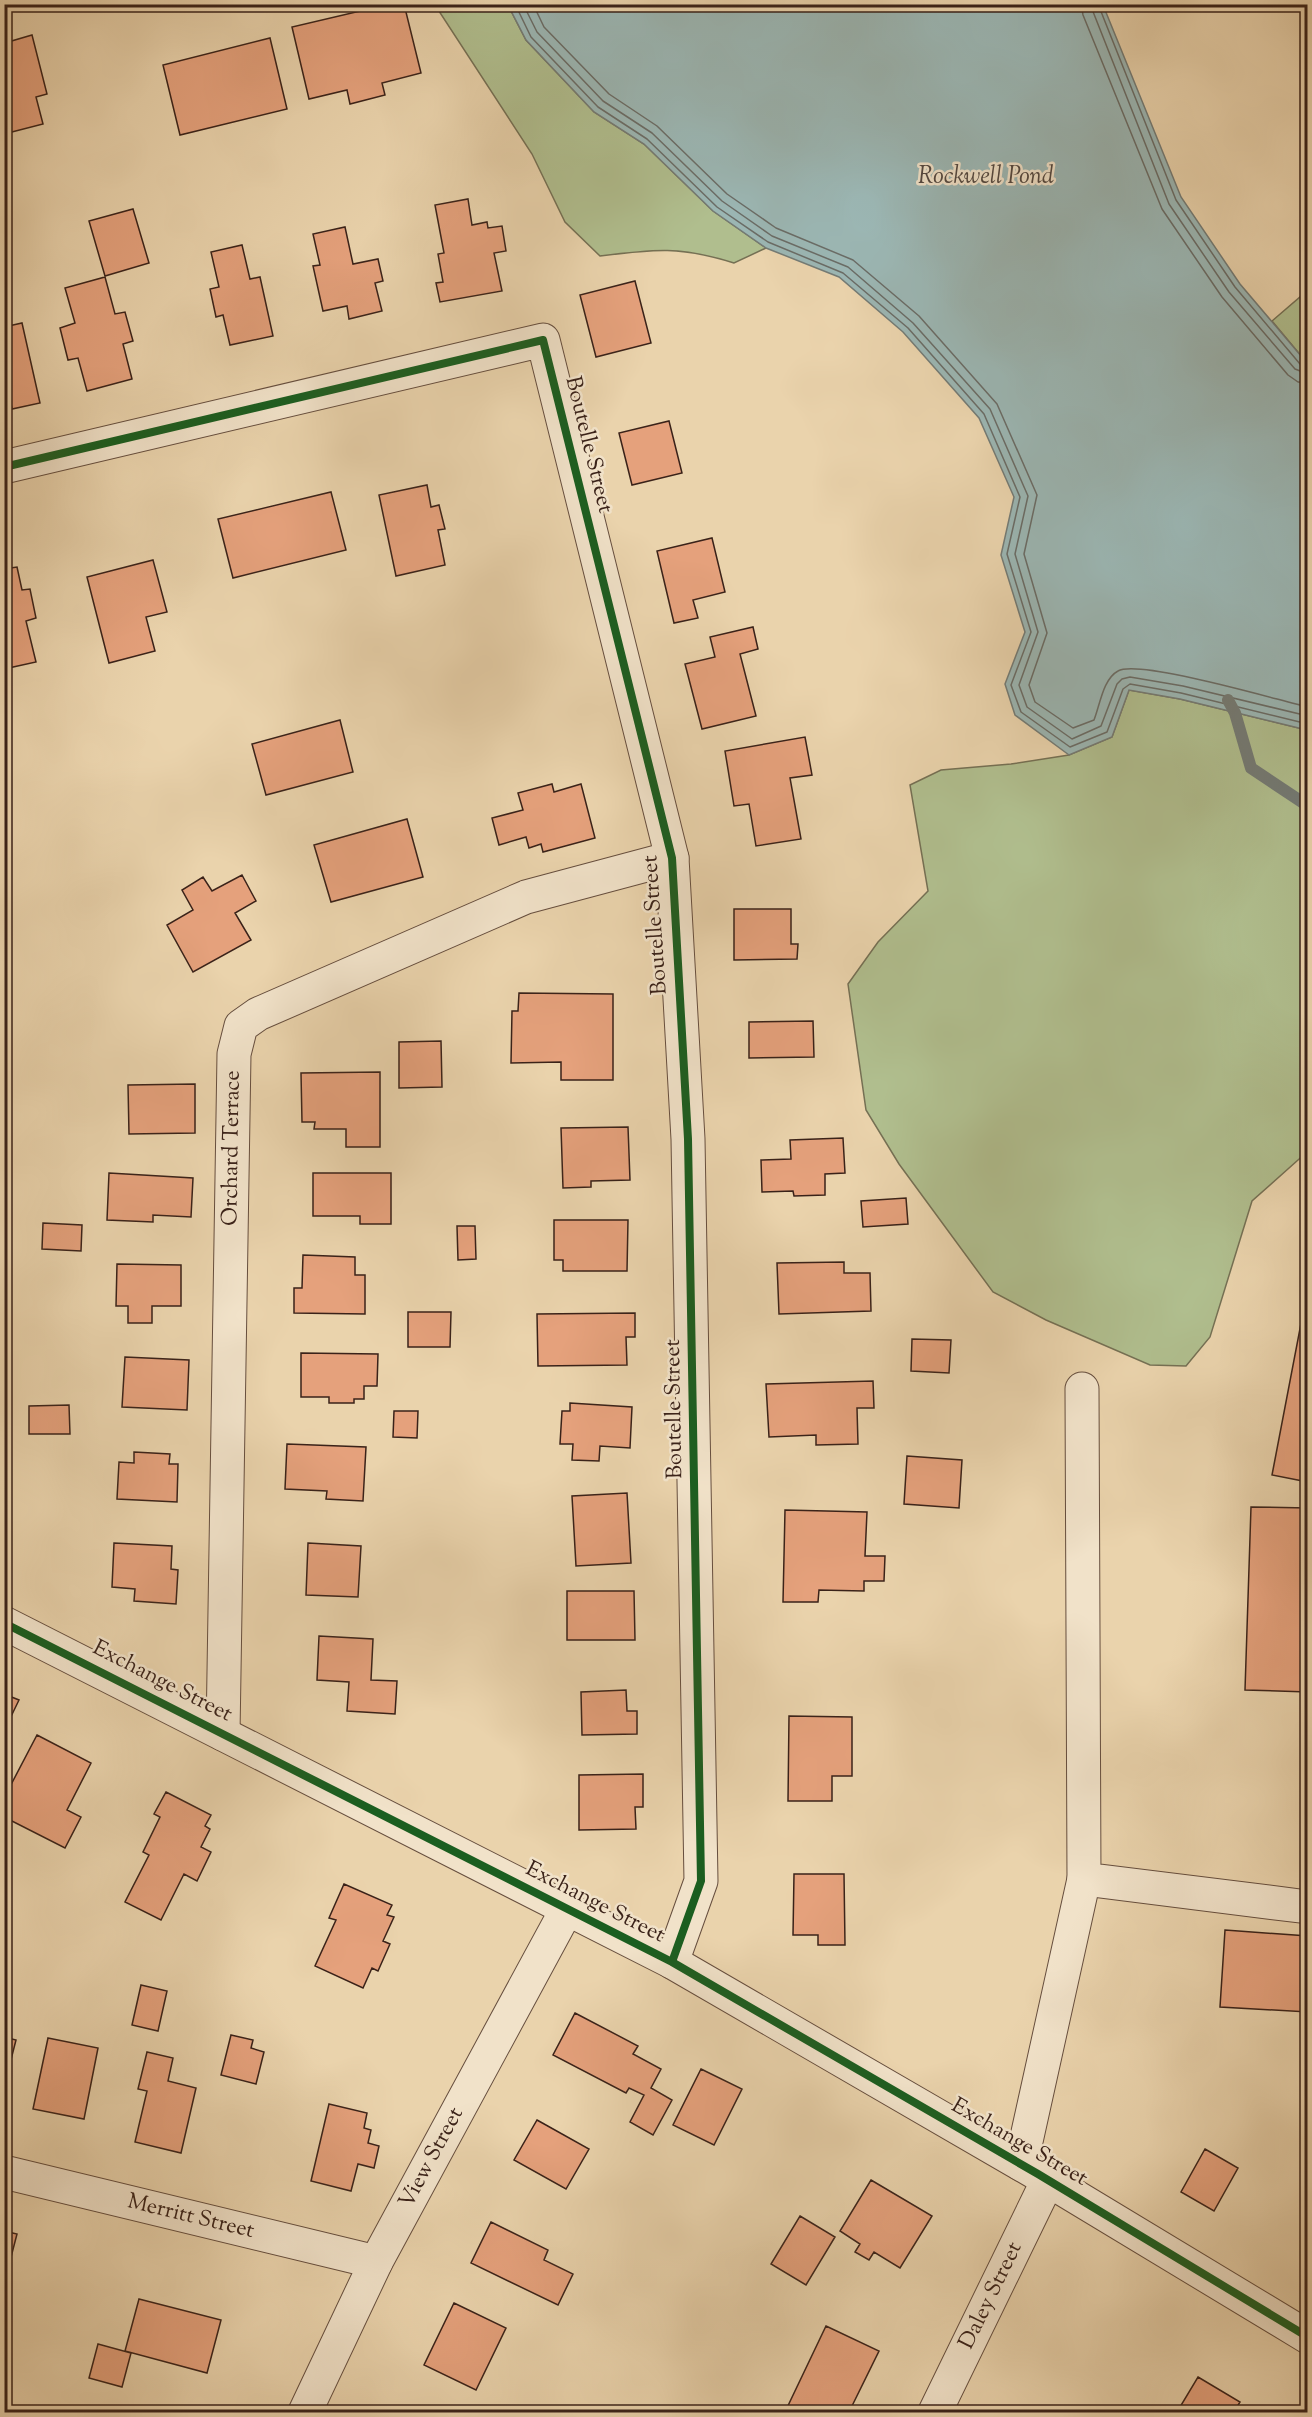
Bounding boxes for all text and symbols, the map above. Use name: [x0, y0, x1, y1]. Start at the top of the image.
water label: Rockwell Pond: [918, 160, 1054, 194]
street label: Boutelle Street: [556, 373, 621, 517]
street label: Boutelle Street: [635, 854, 677, 996]
street label: Orchard Terrace: [215, 1070, 250, 1226]
street label: Boutelle Street: [658, 1338, 692, 1479]
street label: Exchange Street: [86, 1633, 238, 1731]
street label: Exchange Street: [519, 1854, 671, 1952]
street label: Exchange Street: [945, 2091, 1094, 2195]
street label: View Street: [392, 2102, 473, 2214]
street label: Merritt Street: [124, 2186, 258, 2248]
street label: Daley Street: [952, 2236, 1031, 2355]

